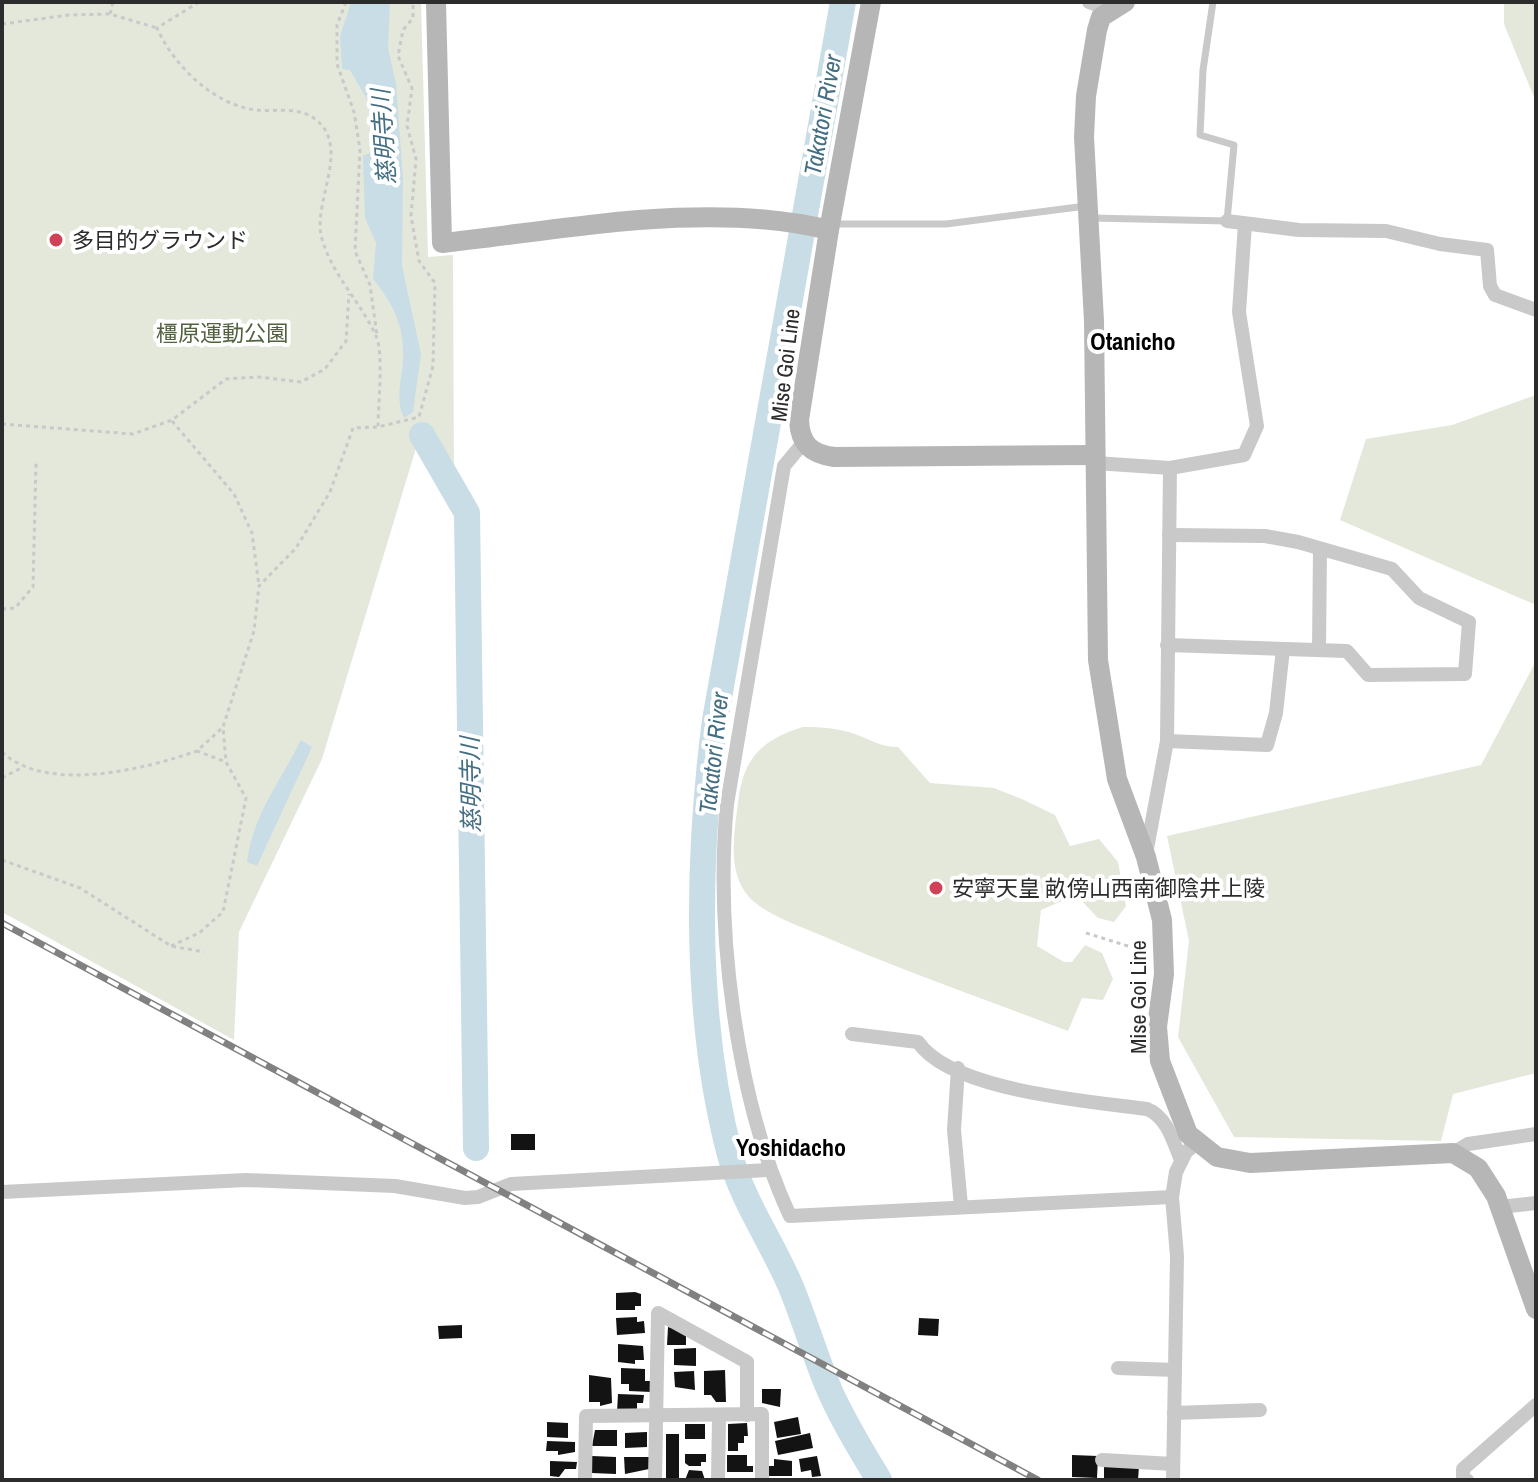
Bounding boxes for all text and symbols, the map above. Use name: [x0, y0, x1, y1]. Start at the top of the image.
water label: Takatori River: [796, 51, 849, 178]
water label: 慈明寺川: [363, 85, 402, 186]
place label: 多目的グラウンド: [72, 225, 248, 255]
marker: 多目的グラウンド: [47, 231, 65, 249]
street label: Mise Goi Line: [763, 307, 807, 423]
park label: 橿原運動公園: [156, 318, 288, 348]
district label: Otanicho: [1090, 325, 1176, 357]
water label: Takatori River: [691, 689, 735, 815]
water label: 慈明寺川: [453, 734, 487, 833]
place label: 安寧天皇 畝傍山西南御陰井上陵: [952, 873, 1265, 903]
marker: 安寧天皇 畝傍山西南御陰井上陵: [927, 879, 945, 897]
street label: Mise Goi Line: [1123, 940, 1153, 1054]
district label: Yoshidacho: [736, 1131, 846, 1163]

